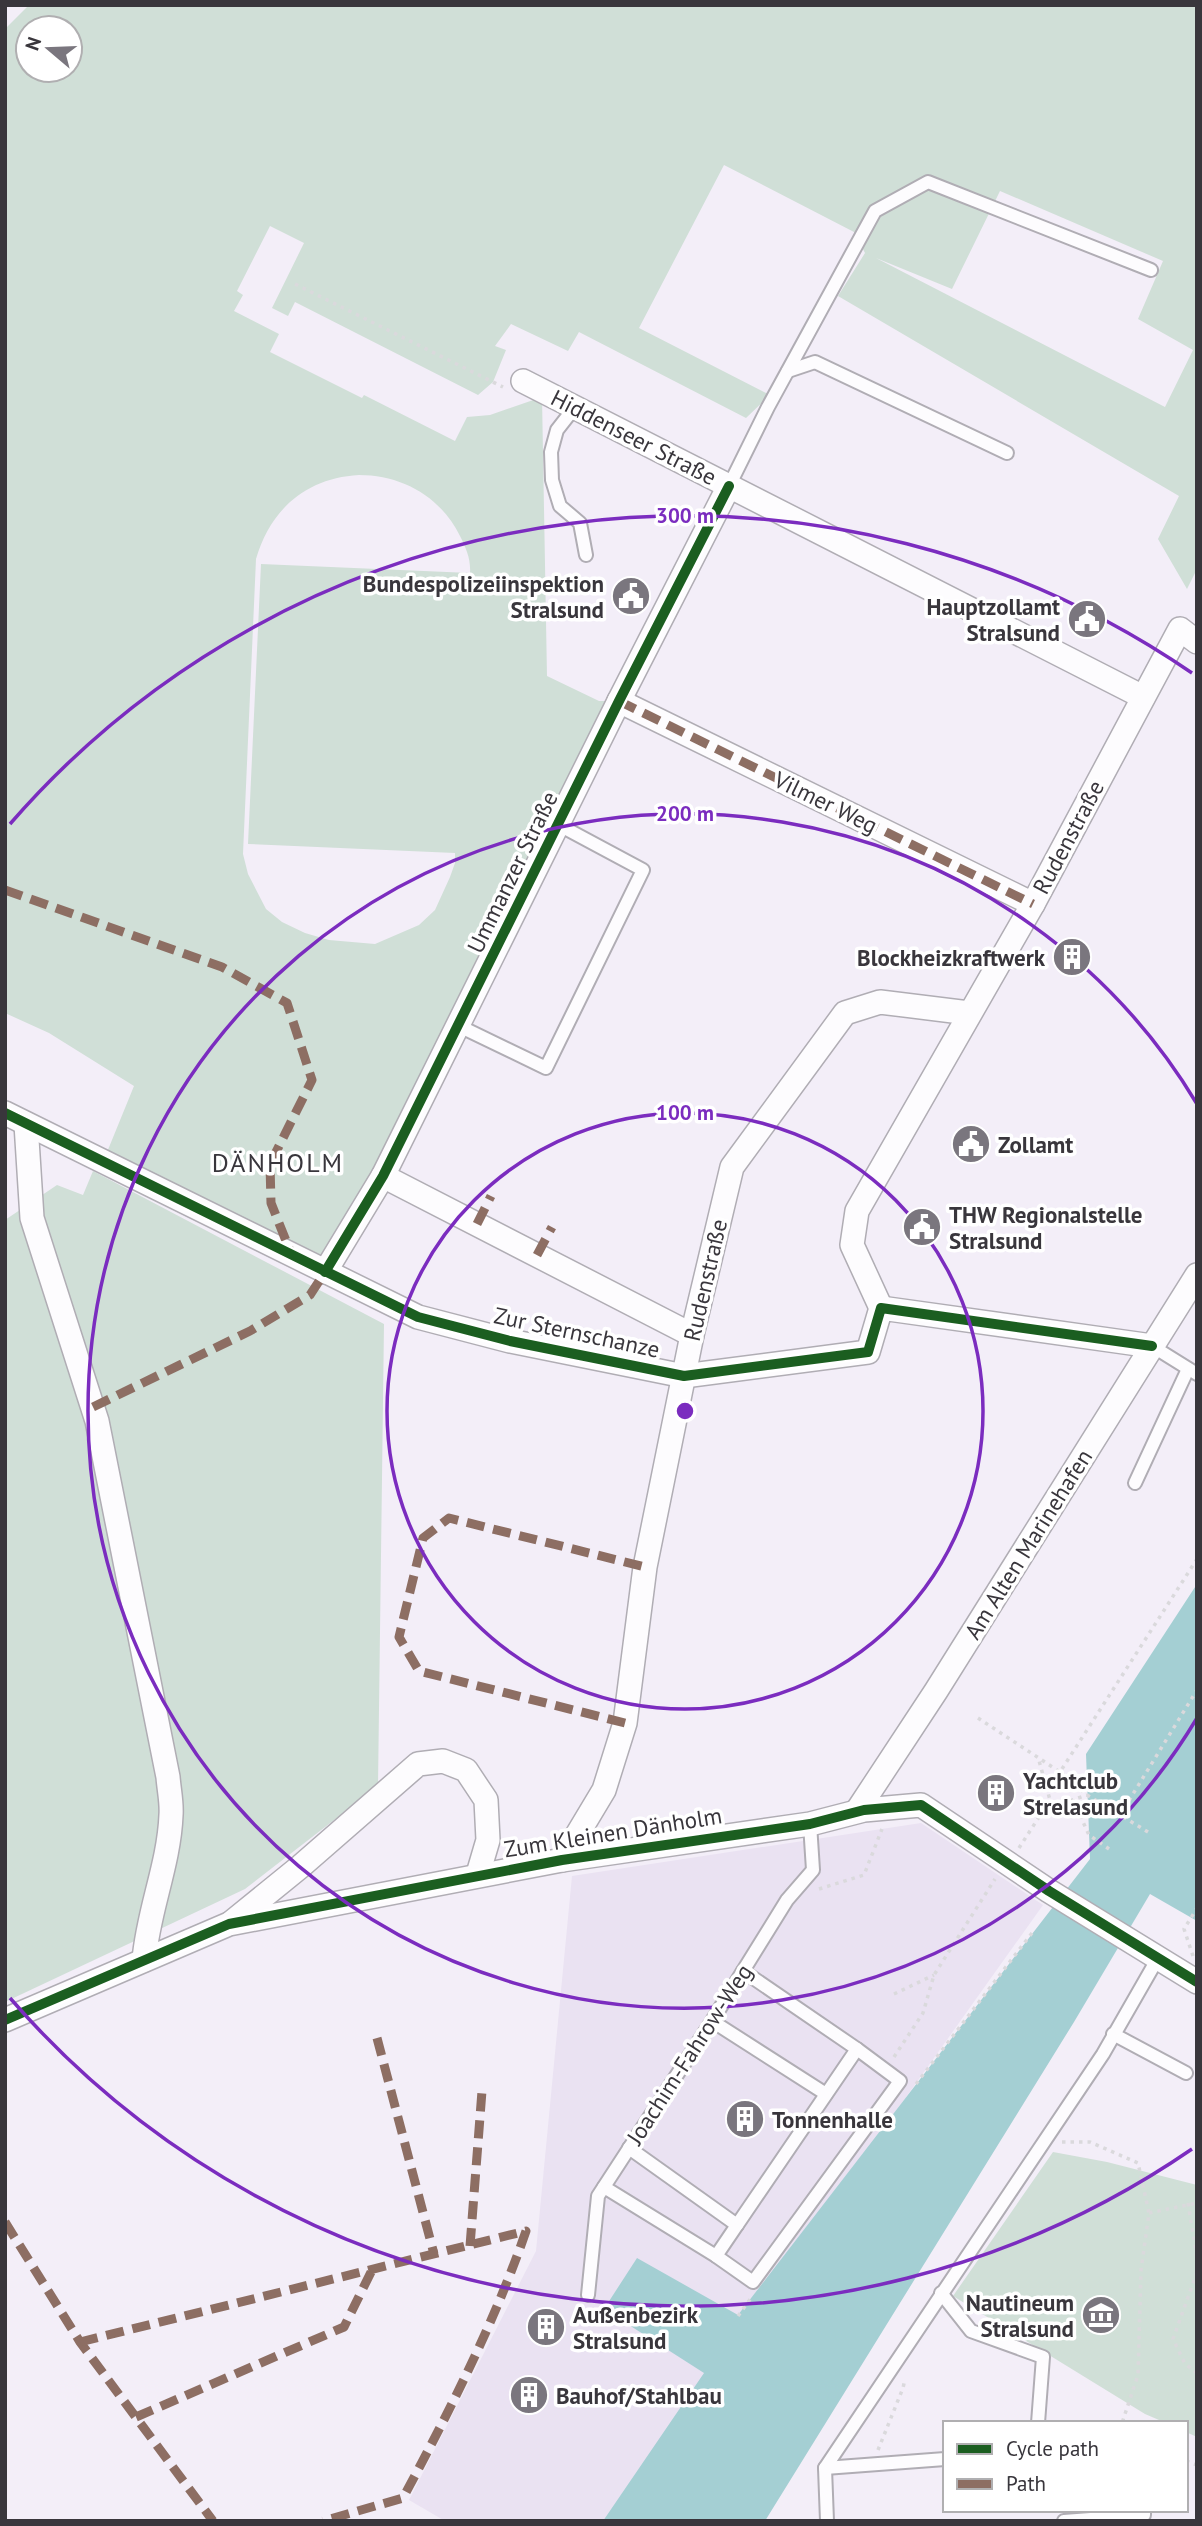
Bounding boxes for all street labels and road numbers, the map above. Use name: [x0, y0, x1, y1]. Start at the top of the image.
street label: Hiddenseer Straße: [546, 383, 722, 491]
street label: Vilmer Weg: [769, 764, 883, 840]
street label: Rudenstraße: [1026, 775, 1110, 899]
street label: Ummanzer Straße: [460, 786, 564, 958]
street label: Rudenstraße: [677, 1216, 733, 1344]
street label: Zur Sternschanze: [492, 1300, 662, 1364]
street label: Am Alten Marinehafen: [958, 1444, 1098, 1644]
street label: Zum Kleinen Dänholm: [502, 1800, 724, 1864]
street label: Joachim-Fahrow-Weg: [619, 1958, 758, 2151]

